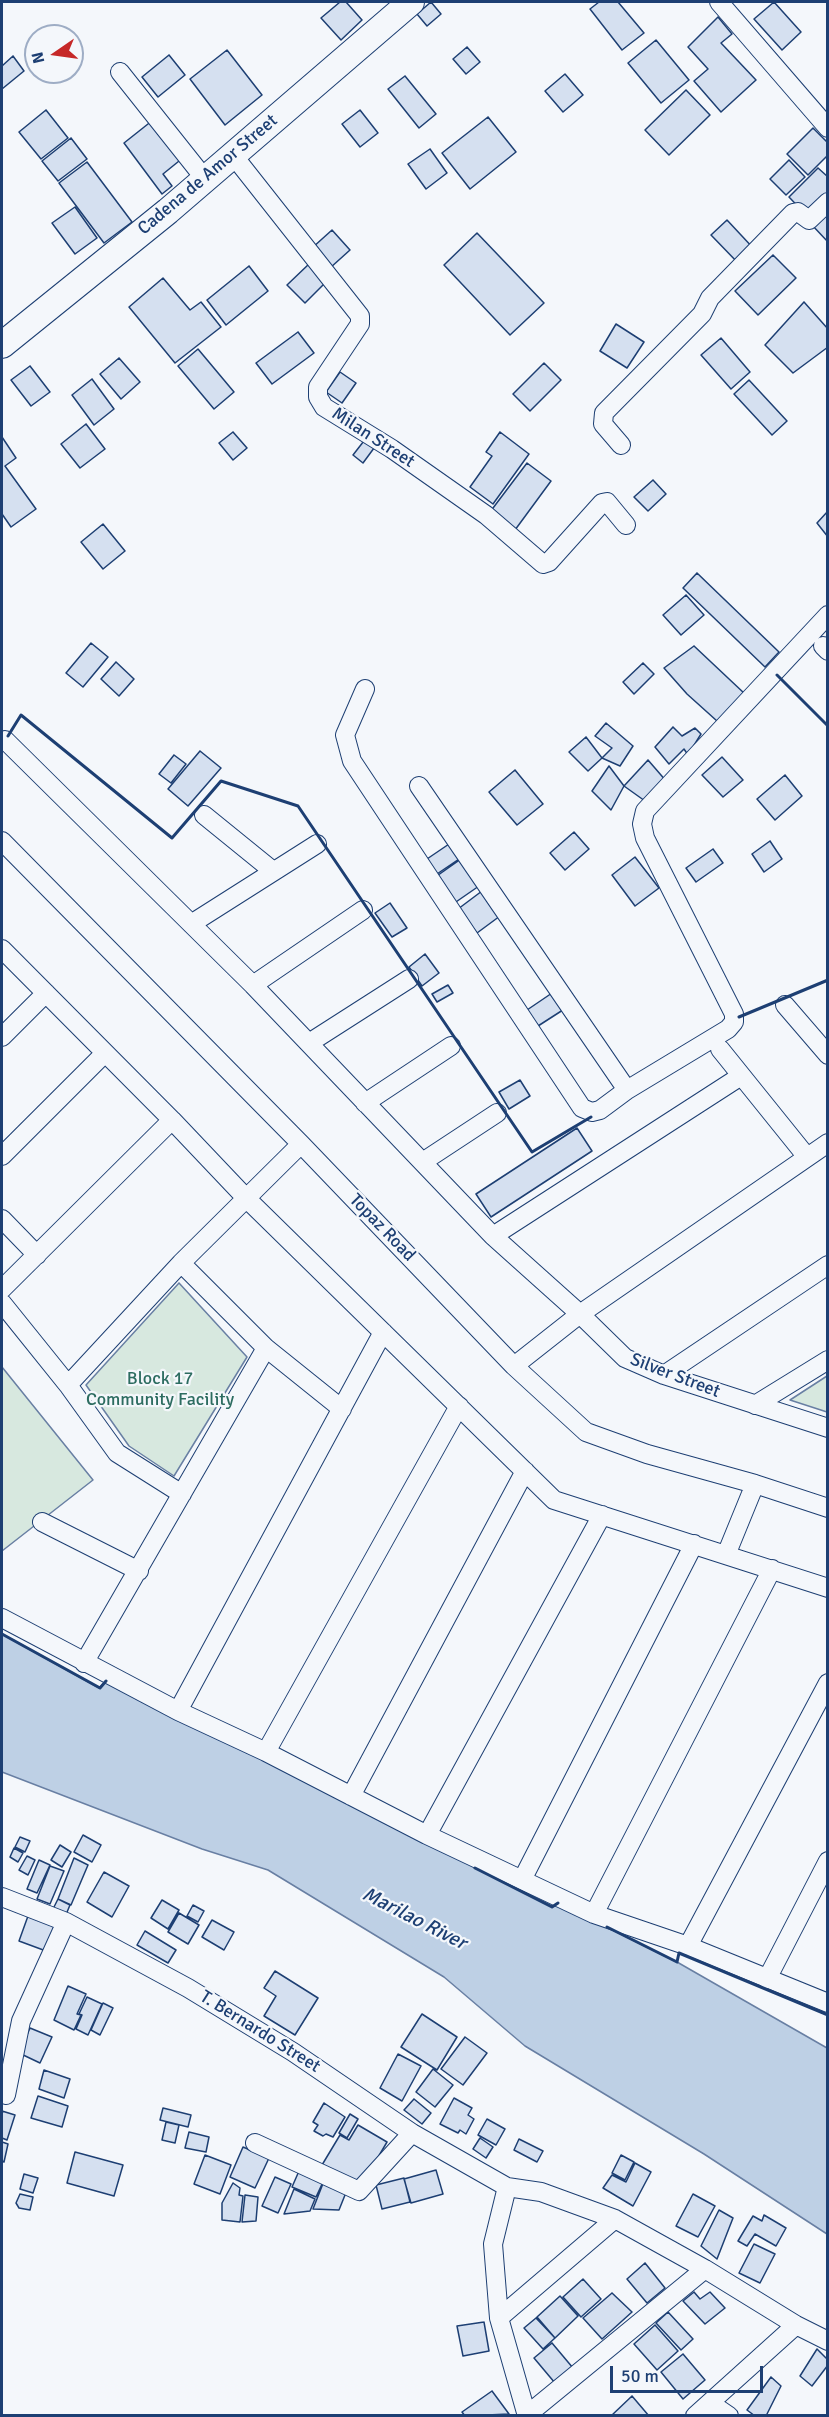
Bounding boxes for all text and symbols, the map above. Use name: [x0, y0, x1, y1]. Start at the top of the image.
north arrow: [24, 24, 84, 84]
text: N: [27, 50, 49, 65]
street label: Cadena de Amor Street: [134, 110, 282, 240]
street label: Milan Street: [327, 403, 419, 473]
street label: Topaz Road: [344, 1190, 420, 1266]
street label: Silver Street: [627, 1349, 723, 1403]
park label: Block 17 Community Facility: [86, 1368, 234, 1410]
water label: Marilao River: [358, 1883, 470, 1955]
street label: T. Bernardo Street: [196, 1986, 324, 2078]
scale bar: [613, 2354, 766, 2392]
text: 50 m: [621, 2365, 659, 2387]

